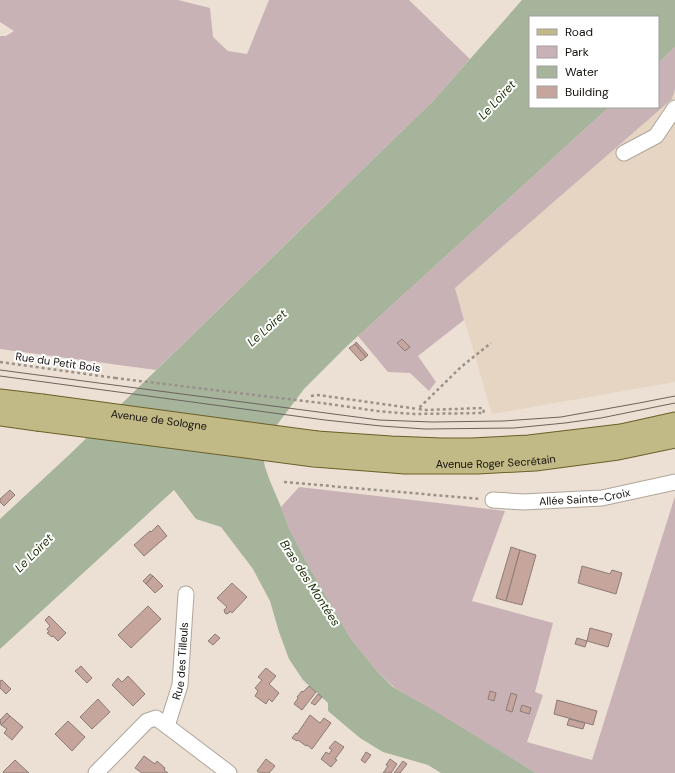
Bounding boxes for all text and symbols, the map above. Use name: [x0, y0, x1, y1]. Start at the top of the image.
legend: [529, 16, 659, 108]
text: Road: [565, 24, 593, 40]
text: Park: [565, 44, 589, 60]
text: Water: [565, 64, 599, 80]
water label: Le Loiret: [475, 77, 520, 123]
text: Building: [565, 84, 609, 100]
water label: Le Loiret: [244, 306, 291, 350]
street label: Rue du Petit Bois: [15, 349, 101, 375]
street label: Avenue de Sologne: [110, 406, 208, 433]
street label: Avenue Roger Secrétain: [436, 451, 556, 471]
street label: Allée Sainte-Croix: [539, 485, 632, 508]
water label: Le Loiret: [11, 530, 57, 576]
water label: Bras des Montées: [276, 537, 344, 629]
street label: Rue des Tilleuls: [169, 622, 191, 701]

